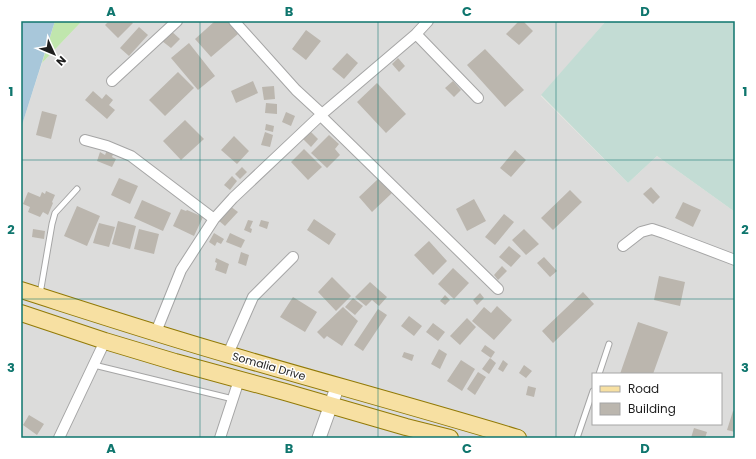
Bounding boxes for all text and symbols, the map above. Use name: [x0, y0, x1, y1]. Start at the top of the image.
text: A: [106, 2, 116, 21]
text: B: [285, 2, 294, 21]
text: C: [462, 2, 472, 21]
text: D: [640, 2, 650, 21]
north arrow: [34, 34, 74, 74]
text: N: [53, 52, 70, 69]
text: 1: [9, 82, 13, 101]
text: 1: [743, 82, 747, 101]
text: 2: [7, 220, 15, 239]
text: 2: [741, 220, 749, 239]
street label: Somalia Drive: [230, 348, 308, 384]
text: 3: [7, 358, 15, 377]
text: 3: [741, 358, 749, 377]
legend: [592, 373, 722, 425]
text: Road: [628, 380, 659, 397]
text: Building: [628, 400, 676, 417]
text: A: [106, 439, 116, 458]
text: B: [285, 439, 294, 458]
text: C: [462, 439, 472, 458]
text: D: [640, 439, 650, 458]

